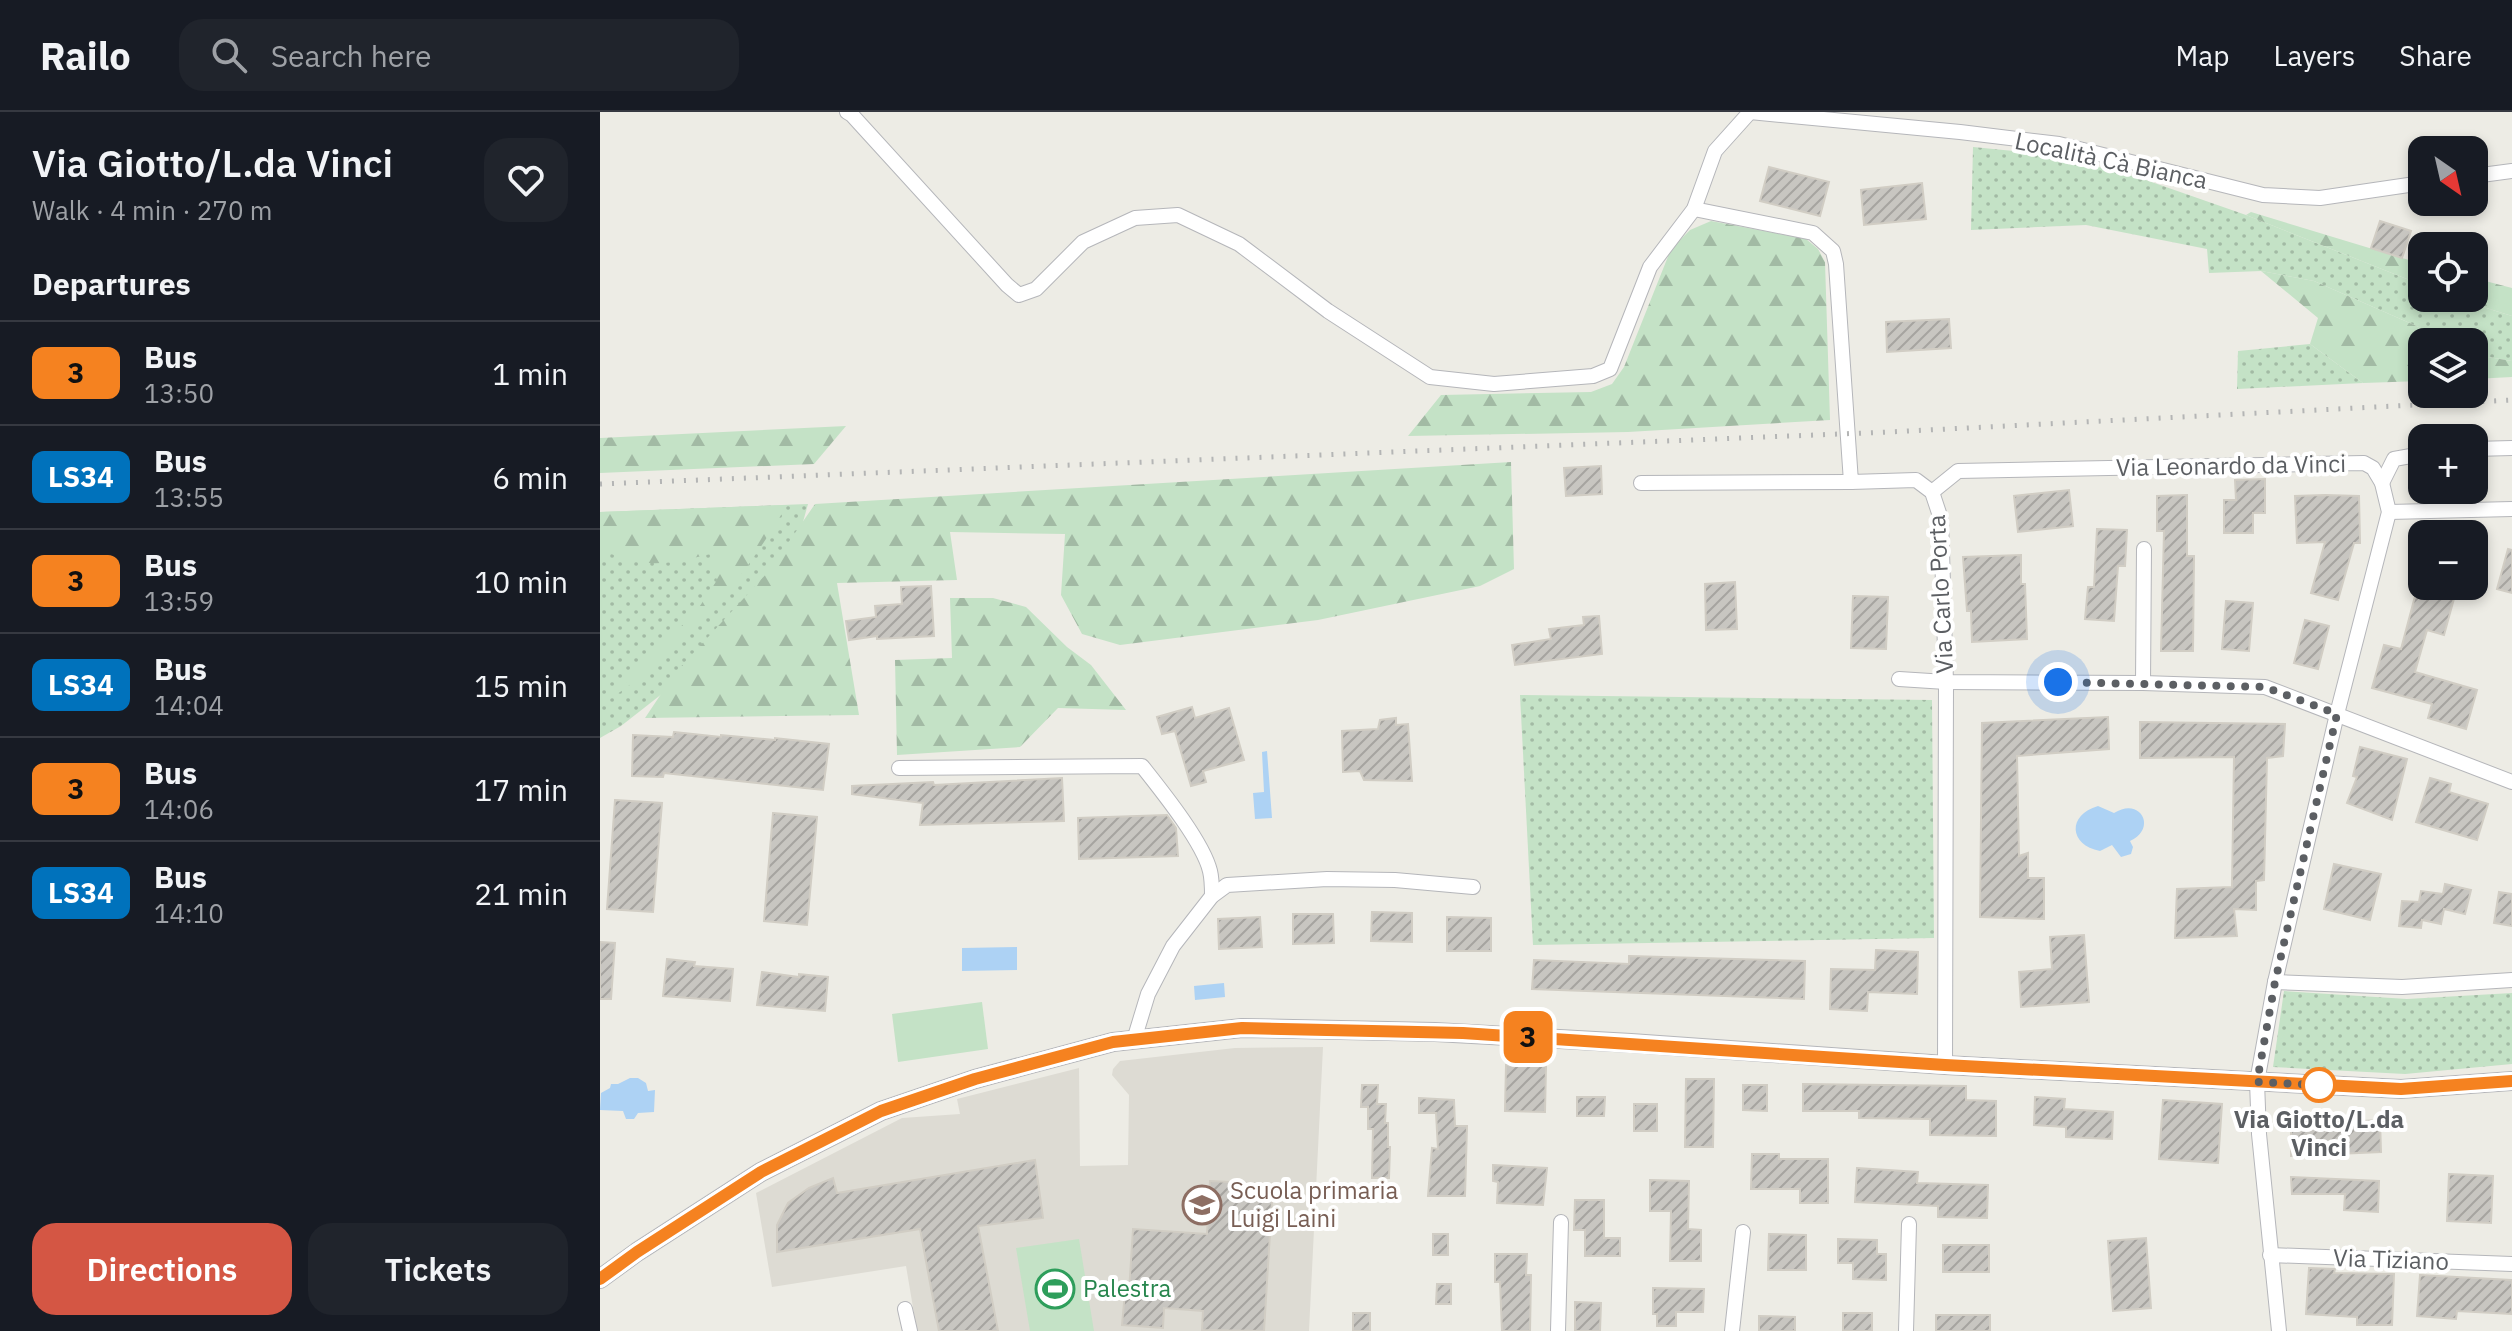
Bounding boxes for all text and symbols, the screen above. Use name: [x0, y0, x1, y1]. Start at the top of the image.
search box: [179, 19, 739, 91]
text: Railo: [40, 31, 131, 80]
icon: search: [207, 33, 251, 77]
text: Search here: [271, 36, 432, 75]
text: Map: [2175, 37, 2229, 74]
text: Layers: [2273, 37, 2355, 74]
text: Share: [2399, 37, 2472, 74]
street label: Località Cà Bianca: [2012, 124, 2211, 196]
north arrow: [2408, 136, 2488, 216]
map controls: [2408, 136, 2488, 600]
text: Via Giotto/L.da Vinci: [32, 138, 393, 187]
button: heart: [484, 138, 568, 222]
text: Walk · 4 min · 270 m: [32, 193, 272, 227]
button: locate: [2408, 232, 2488, 312]
text: Departures: [32, 264, 191, 303]
button: layers: [2408, 328, 2488, 408]
text: Bus: [144, 337, 197, 376]
text: 3: [68, 354, 84, 391]
text: 1 min: [492, 354, 568, 393]
text: 13:50: [144, 376, 214, 410]
button: +: [2408, 424, 2488, 504]
text: Bus: [154, 441, 207, 480]
street label: Via Leonardo da Vinci: [2116, 447, 2346, 483]
text: LS34: [48, 458, 114, 495]
text: 6 min: [492, 458, 568, 497]
text: 13:55: [154, 480, 224, 514]
street label: Via Carlo Porta: [1920, 514, 1960, 674]
button: −: [2408, 520, 2488, 600]
text: Bus: [144, 545, 197, 584]
text: 3: [68, 562, 84, 599]
text: 10 min: [474, 562, 568, 601]
text: 13:59: [144, 584, 214, 618]
text: Bus: [154, 649, 207, 688]
your location: [2038, 662, 2078, 702]
text: LS34: [48, 666, 114, 703]
text: 15 min: [474, 666, 568, 705]
text: 14:04: [154, 688, 224, 722]
text: Bus: [144, 753, 197, 792]
text: 3: [68, 770, 84, 807]
text: 17 min: [474, 770, 568, 809]
text: 14:06: [144, 792, 214, 826]
text: Bus: [154, 857, 207, 896]
text: LS34: [48, 874, 114, 911]
text: 21 min: [474, 874, 568, 913]
text: 14:10: [154, 896, 224, 930]
line badge: 3: [1502, 1011, 1554, 1063]
text: 3: [1520, 1018, 1536, 1055]
marker: Via Giotto/L.da Vinci: [2302, 1068, 2336, 1102]
place label: Via Giotto/L.da Vinci: [2234, 1103, 2404, 1163]
place label: Scuola primaria Luigi Laini: [1230, 1174, 1398, 1234]
school or university icon: Scuola primaria Luigi Laini: [1181, 1184, 1223, 1226]
button: Directions: [32, 1223, 292, 1315]
button: Tickets: [308, 1223, 568, 1315]
street label: Via Tiziano: [2333, 1241, 2449, 1277]
sports icon: Palestra: [1034, 1268, 1076, 1310]
place label: Palestra: [1083, 1272, 1171, 1304]

